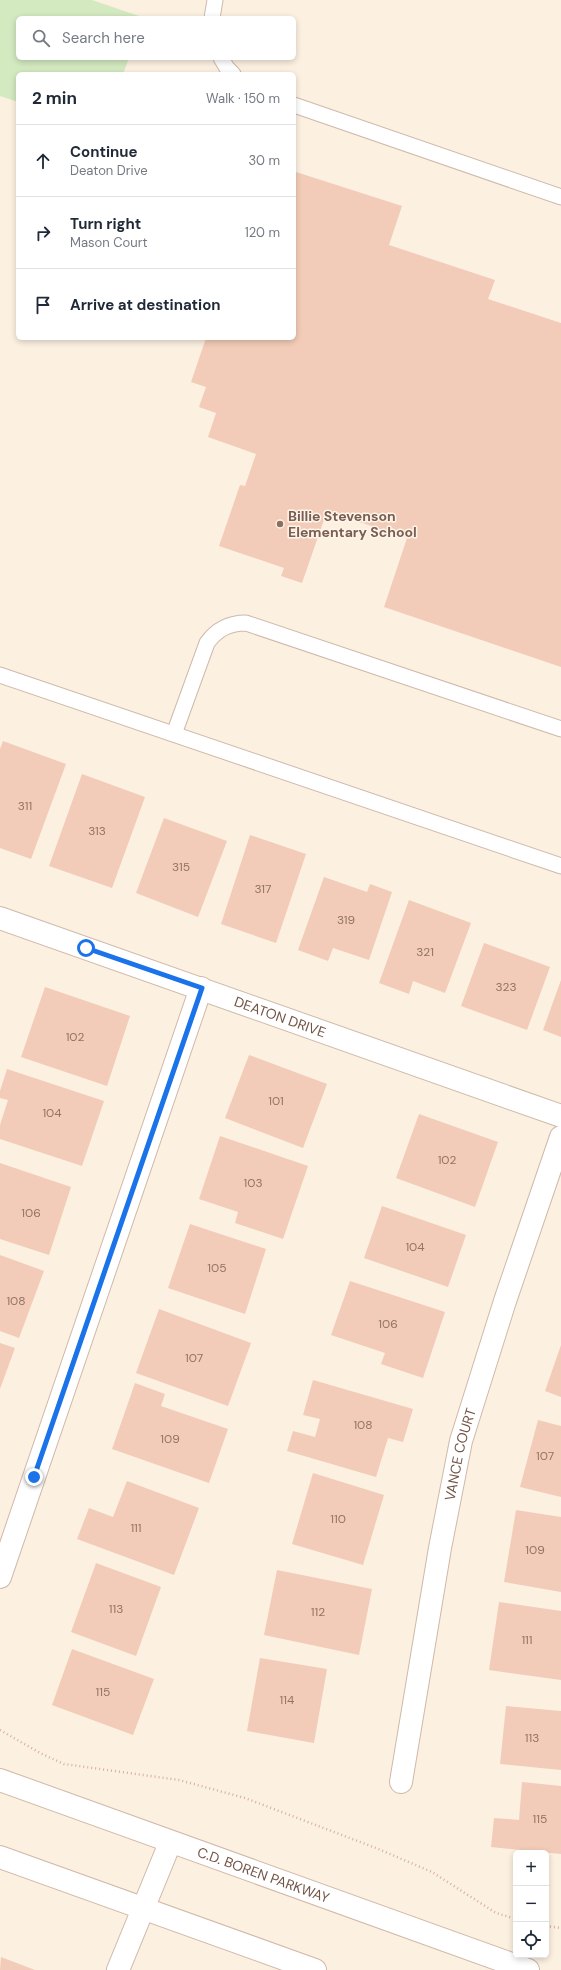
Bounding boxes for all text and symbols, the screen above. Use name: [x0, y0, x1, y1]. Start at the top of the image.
search box: [16, 16, 296, 60]
icon: search: [30, 27, 52, 49]
text: Search here: [62, 28, 145, 48]
text: 2 min: [32, 87, 77, 109]
text: Walk · 150 m: [206, 90, 280, 107]
text: Continue: [70, 142, 138, 162]
icon: ahead: [32, 150, 54, 172]
text: 30 m: [248, 152, 280, 169]
text: Deaton Drive: [70, 162, 148, 179]
text: Turn right: [70, 214, 141, 234]
icon: right: [32, 222, 54, 244]
text: 120 m: [245, 224, 280, 241]
text: Mason Court: [70, 234, 148, 251]
icon: arrive: [32, 294, 54, 316]
text: Arrive at destination: [70, 295, 221, 315]
place label: Billie Stevenson Elementary School: [288, 507, 417, 541]
marker: Billie Stevenson Elementary School: [275, 519, 285, 529]
house number: 311: [18, 798, 32, 814]
house number: 313: [88, 823, 106, 839]
house number: 315: [172, 859, 190, 875]
house number: 317: [254, 881, 272, 897]
house number: 319: [337, 912, 355, 928]
route start: [77, 939, 95, 957]
house number: 321: [416, 944, 434, 960]
house number: 323: [495, 979, 517, 995]
street label: DEATON DRIVE: [232, 992, 328, 1041]
house number: 102: [66, 1029, 84, 1045]
house number: 101: [268, 1093, 284, 1109]
house number: 104: [42, 1105, 62, 1121]
house number: 102: [438, 1152, 456, 1168]
house number: 103: [243, 1175, 263, 1191]
house number: 106: [21, 1205, 41, 1221]
house number: 104: [405, 1239, 425, 1255]
house number: 105: [207, 1260, 227, 1276]
house number: 108: [6, 1293, 26, 1309]
house number: 106: [378, 1316, 398, 1332]
house number: 107: [185, 1350, 203, 1366]
street label: VANCE COURT: [440, 1406, 480, 1502]
house number: 108: [353, 1417, 373, 1433]
house number: 109: [160, 1431, 180, 1447]
house number: 107: [536, 1448, 554, 1464]
route end: [25, 1468, 43, 1486]
house number: 110: [330, 1511, 346, 1527]
house number: 111: [130, 1520, 142, 1536]
house number: 109: [525, 1542, 545, 1558]
house number: 113: [109, 1601, 123, 1617]
house number: 112: [311, 1604, 325, 1620]
house number: 111: [521, 1632, 533, 1648]
house number: 115: [96, 1684, 110, 1700]
house number: 114: [280, 1692, 294, 1708]
house number: 113: [525, 1730, 539, 1746]
house number: 115: [533, 1811, 547, 1827]
street label: C.D. BOREN PARKWAY: [195, 1843, 332, 1907]
map controls: [513, 1850, 549, 1958]
button: +: [513, 1850, 549, 1886]
button: −: [513, 1886, 549, 1922]
button: locate: [513, 1922, 549, 1958]

